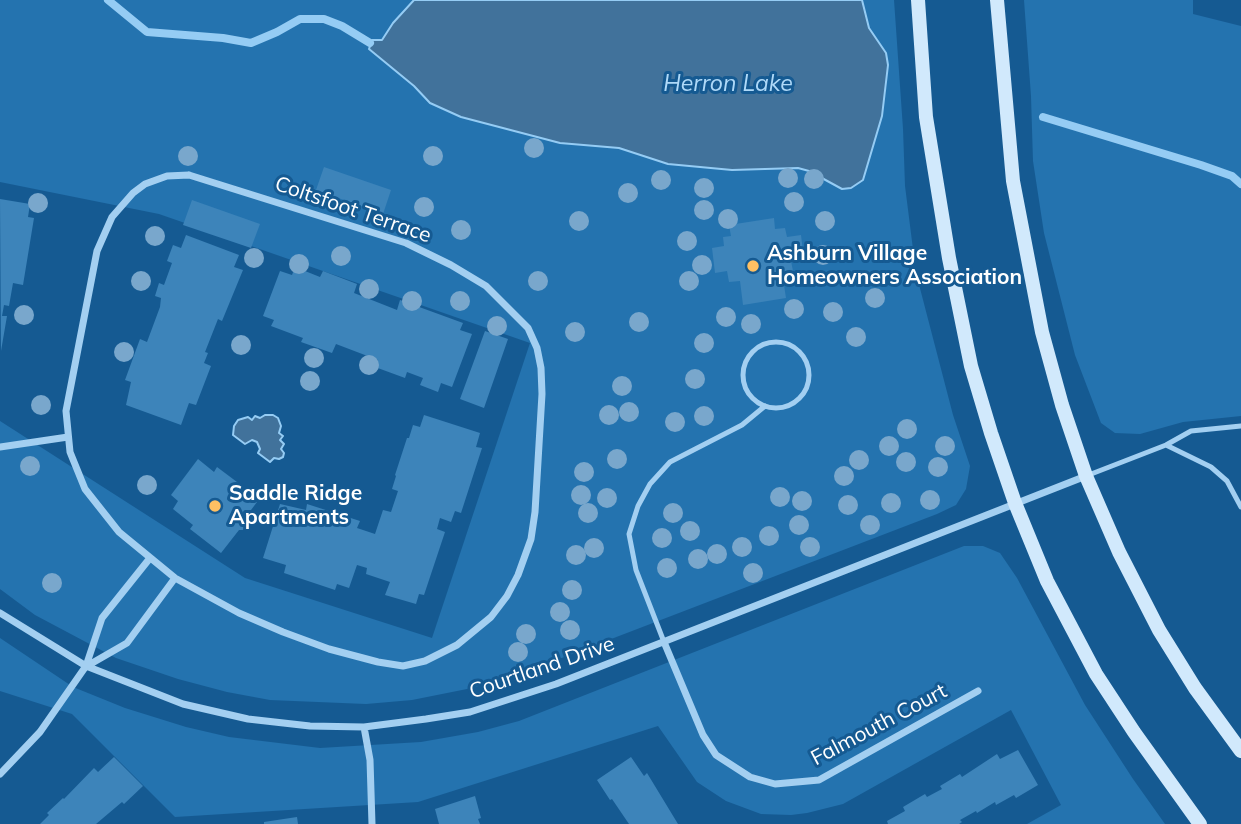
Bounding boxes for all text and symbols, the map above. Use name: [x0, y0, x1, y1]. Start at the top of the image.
water label: Herron Lake: [663, 70, 793, 98]
street label: Coltsfoot Terrace: [271, 171, 435, 249]
place label: Ashburn Village Homeowners Association: [767, 241, 1022, 291]
marker: Ashburn Village Homeowners Association: [745, 258, 761, 274]
place label: Saddle Ridge Apartments: [229, 481, 362, 531]
marker: Saddle Ridge Apartments: [207, 498, 223, 514]
street label: Courtland Drive: [466, 631, 618, 705]
street label: Falmouth Court: [807, 679, 951, 771]

